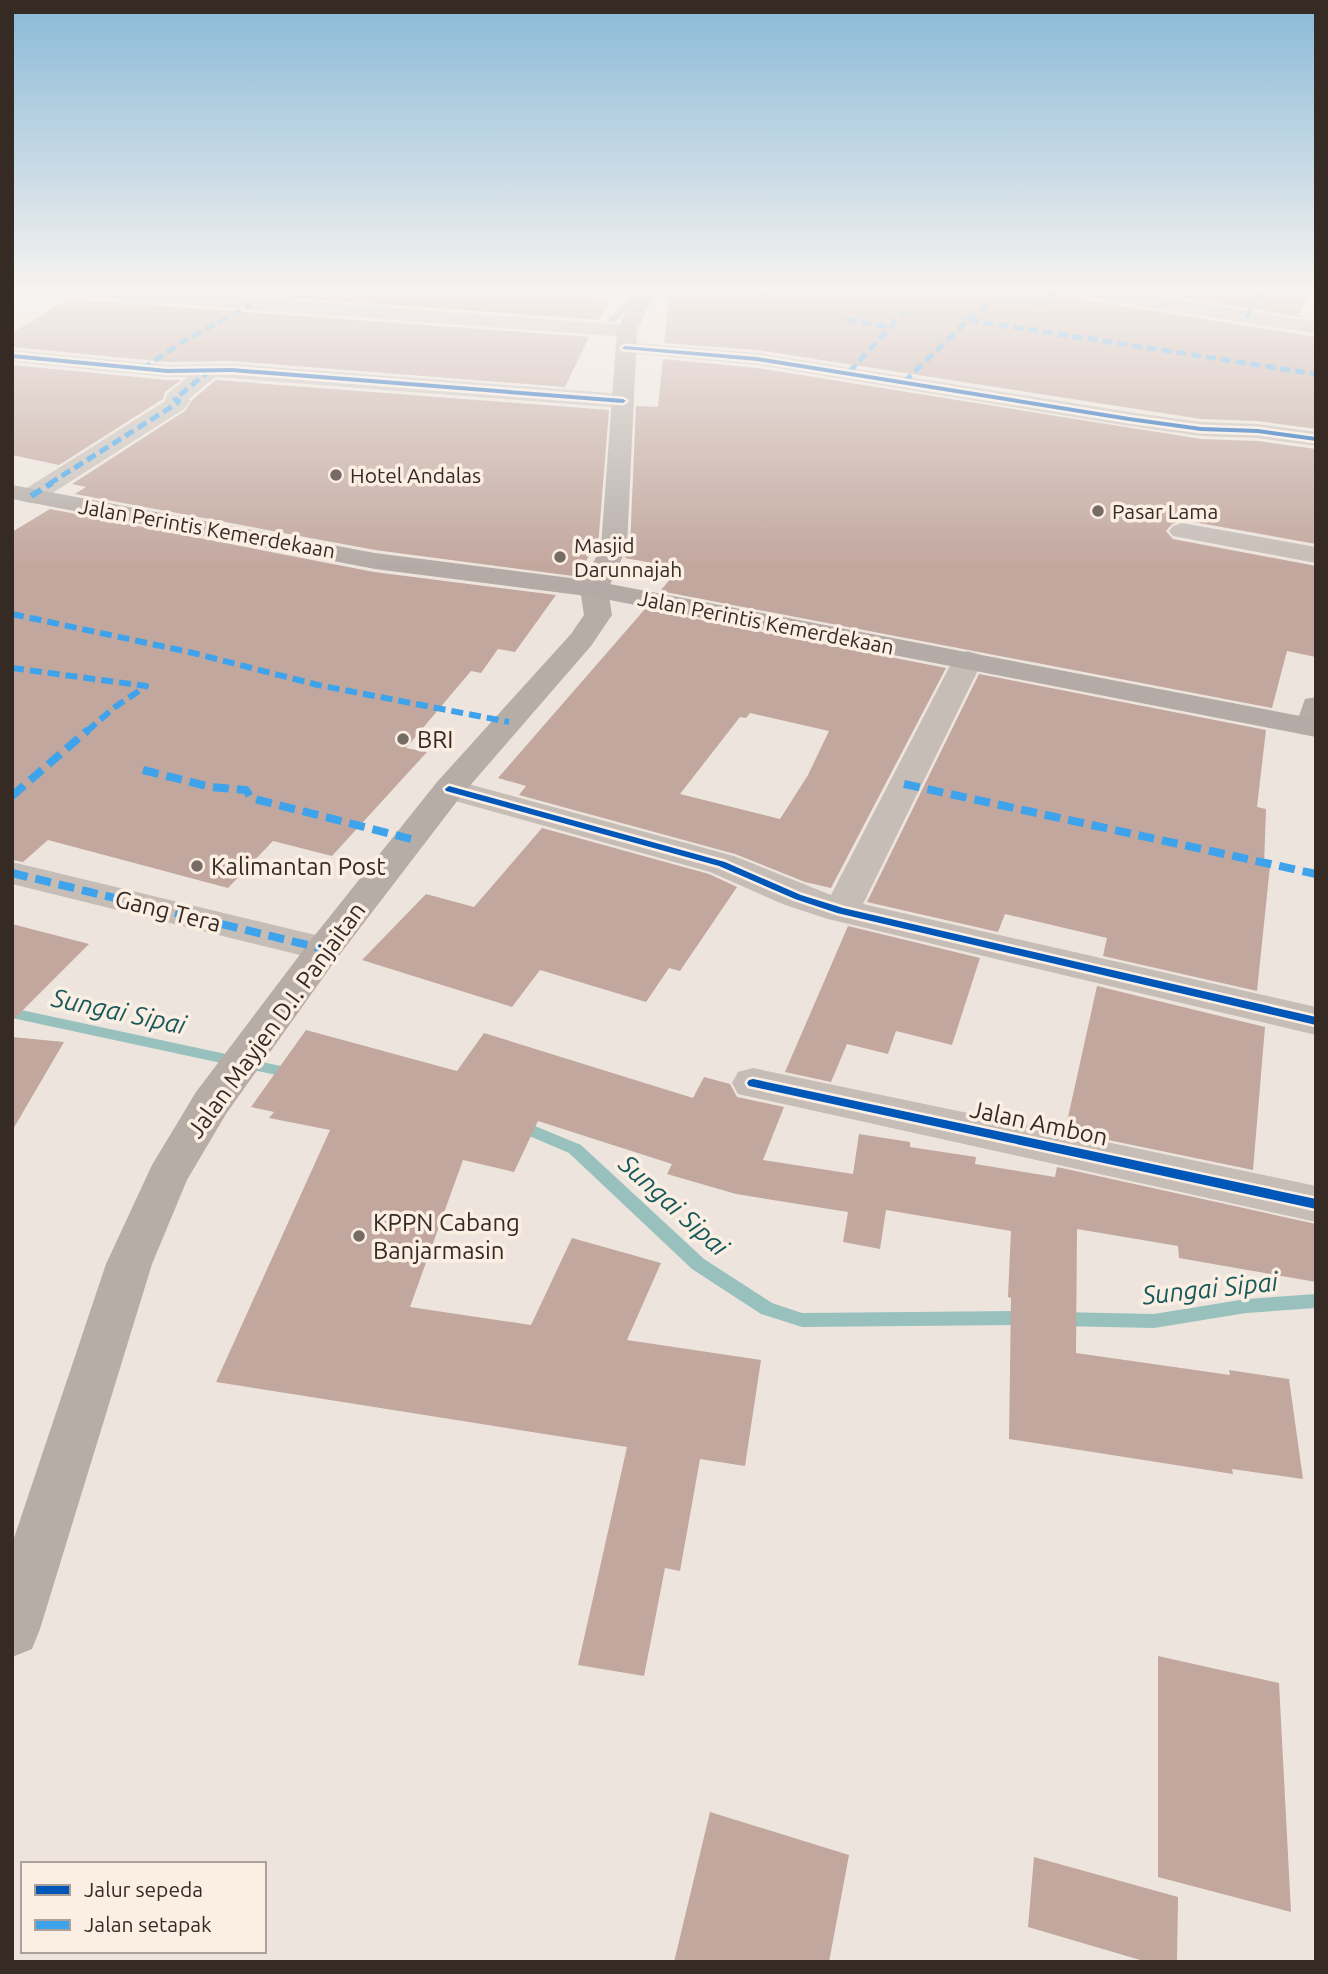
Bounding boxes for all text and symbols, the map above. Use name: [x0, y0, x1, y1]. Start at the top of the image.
place label: Hotel Andalas: [350, 463, 481, 487]
marker: Hotel Andalas: [328, 467, 344, 483]
street label: Jalan Perintis Kemerdekaan: [77, 494, 337, 562]
place label: Pasar Lama: [1112, 499, 1218, 523]
marker: Pasar Lama: [1090, 503, 1106, 519]
place label: Masjid Darunnajah: [574, 533, 682, 581]
marker: Masjid Darunnajah: [552, 549, 568, 565]
street label: Jalan Perintis Kemerdekaan: [636, 585, 896, 659]
place label: BRI: [417, 726, 453, 753]
marker: BRI: [395, 731, 411, 747]
place label: Kalimantan Post: [211, 853, 386, 880]
marker: Kalimantan Post: [189, 858, 205, 874]
street label: Gang Tera: [112, 885, 224, 937]
street label: Jalan Mayjen D.I. Panjaitan: [181, 897, 371, 1143]
water label: Sungai Sipai: [48, 982, 190, 1040]
street label: Jalan Ambon: [968, 1095, 1110, 1151]
water label: Sungai Sipai: [613, 1148, 735, 1262]
place label: KPPN Cabang Banjarmasin: [373, 1209, 520, 1264]
marker: KPPN Cabang Banjarmasin: [351, 1228, 367, 1244]
water label: Sungai Sipai: [1140, 1266, 1281, 1310]
legend: [21, 1862, 266, 1953]
text: Jalur sepeda: [84, 1877, 203, 1901]
text: Jalan setapak: [84, 1912, 212, 1936]

